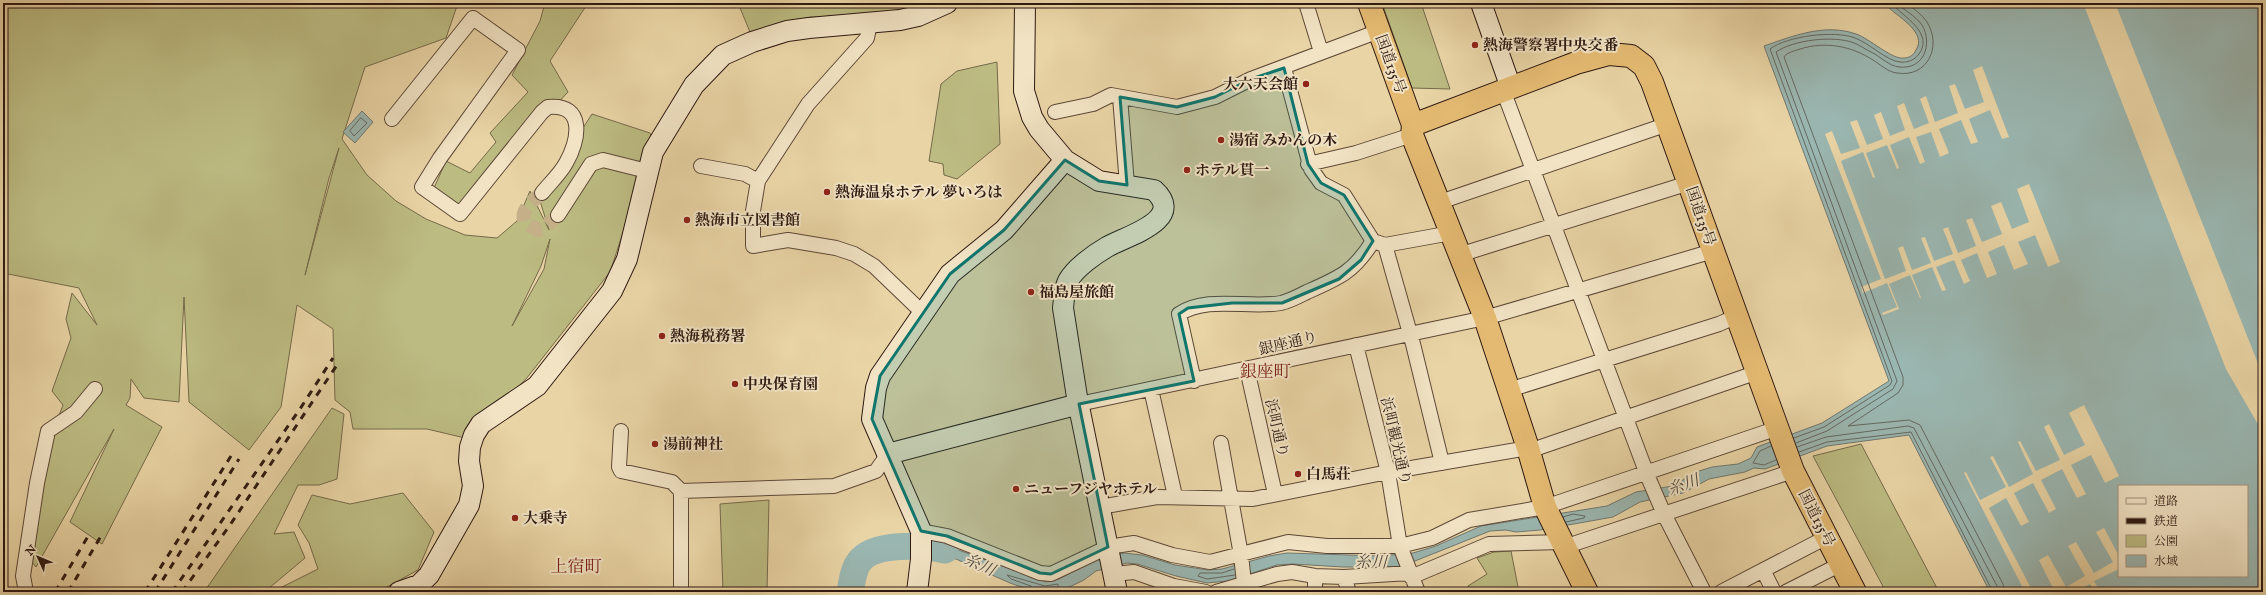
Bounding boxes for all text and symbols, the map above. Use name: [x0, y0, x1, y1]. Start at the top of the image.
street label: 国道135号: [1371, 32, 1410, 96]
place label: 熱海警察署中央交番: [1483, 36, 1619, 55]
marker: 熱海警察署中央交番: [1470, 40, 1480, 50]
place label: 大六天会館: [1223, 75, 1298, 94]
marker: 大六天会館: [1301, 79, 1311, 89]
place label: 湯宿 みかんの木: [1229, 131, 1337, 150]
marker: 湯宿 みかんの木: [1216, 135, 1226, 145]
place label: ホテル貫一: [1195, 161, 1269, 180]
marker: ホテル貫一: [1182, 165, 1192, 175]
place label: 熱海温泉ホテル 夢いろは: [835, 183, 1003, 202]
street label: 国道135号: [1682, 184, 1720, 248]
marker: 熱海温泉ホテル 夢いろは: [822, 187, 832, 197]
place label: 熱海市立図書館: [695, 211, 800, 230]
marker: 熱海市立図書館: [682, 215, 692, 225]
place label: 福島屋旅館: [1039, 283, 1114, 302]
marker: 福島屋旅館: [1026, 287, 1036, 297]
place label: 熱海税務署: [670, 327, 745, 346]
street label: 銀座通り: [1257, 327, 1319, 359]
marker: 熱海税務署: [657, 331, 667, 341]
district label: 銀座町: [1240, 362, 1291, 383]
place label: 中央保育園: [743, 375, 818, 394]
marker: 中央保育園: [730, 379, 740, 389]
street label: 浜町観光通り: [1376, 395, 1415, 487]
street label: 浜町通り: [1261, 397, 1293, 459]
place label: 湯前神社: [663, 435, 723, 454]
marker: 湯前神社: [650, 439, 660, 449]
place label: 白馬荘: [1306, 465, 1351, 484]
marker: 白馬荘: [1293, 469, 1303, 479]
water label: 糸川: [1665, 470, 1704, 501]
place label: ニューフジヤホテル: [1024, 480, 1157, 499]
marker: ニューフジヤホテル: [1011, 484, 1021, 494]
legend: [2118, 485, 2248, 577]
street label: 国道135号: [1794, 486, 1839, 550]
text: 道路: [2154, 494, 2178, 509]
place label: 大乗寺: [523, 509, 568, 528]
marker: 大乗寺: [510, 513, 520, 523]
text: 鉄道: [2153, 514, 2178, 529]
text: 公園: [2154, 534, 2178, 549]
north arrow: [18, 537, 58, 577]
text: N: [22, 542, 40, 560]
water label: 糸川: [960, 550, 1000, 582]
water label: 糸川: [1355, 552, 1389, 574]
text: 水域: [2154, 554, 2178, 569]
district label: 上宿町: [551, 557, 602, 578]

